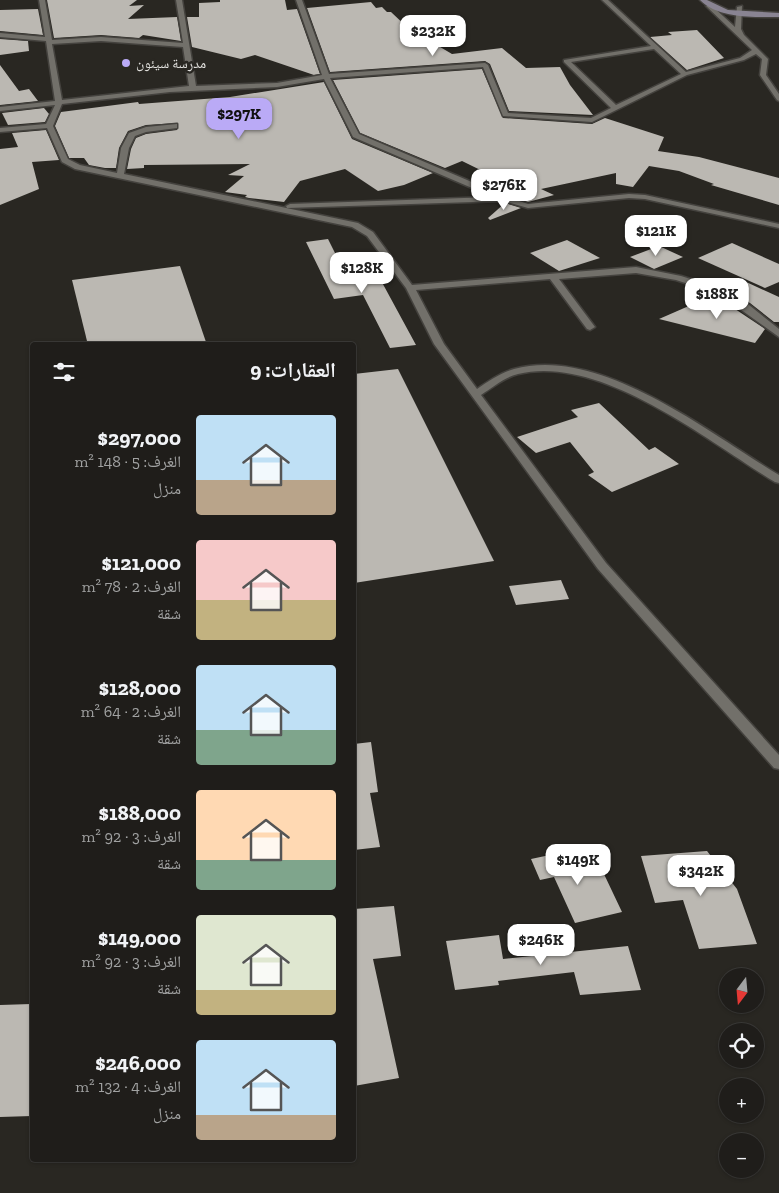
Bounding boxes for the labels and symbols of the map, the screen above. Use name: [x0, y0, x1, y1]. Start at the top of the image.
pin: $232K: [398, 15, 468, 57]
place label: مدرسة سيئون: [136, 55, 206, 72]
marker: مدرسة سيئون: [120, 57, 132, 69]
pin: $297K: [204, 98, 274, 140]
pin: $276K: [469, 168, 539, 211]
pin: $121K: [621, 214, 691, 257]
pin: $128K: [327, 252, 397, 294]
pin: $188K: [682, 278, 752, 320]
pin: $149K: [543, 844, 613, 886]
pin: $342K: [666, 854, 736, 897]
pin: $246K: [506, 924, 576, 966]
north arrow: [719, 968, 764, 1012]

